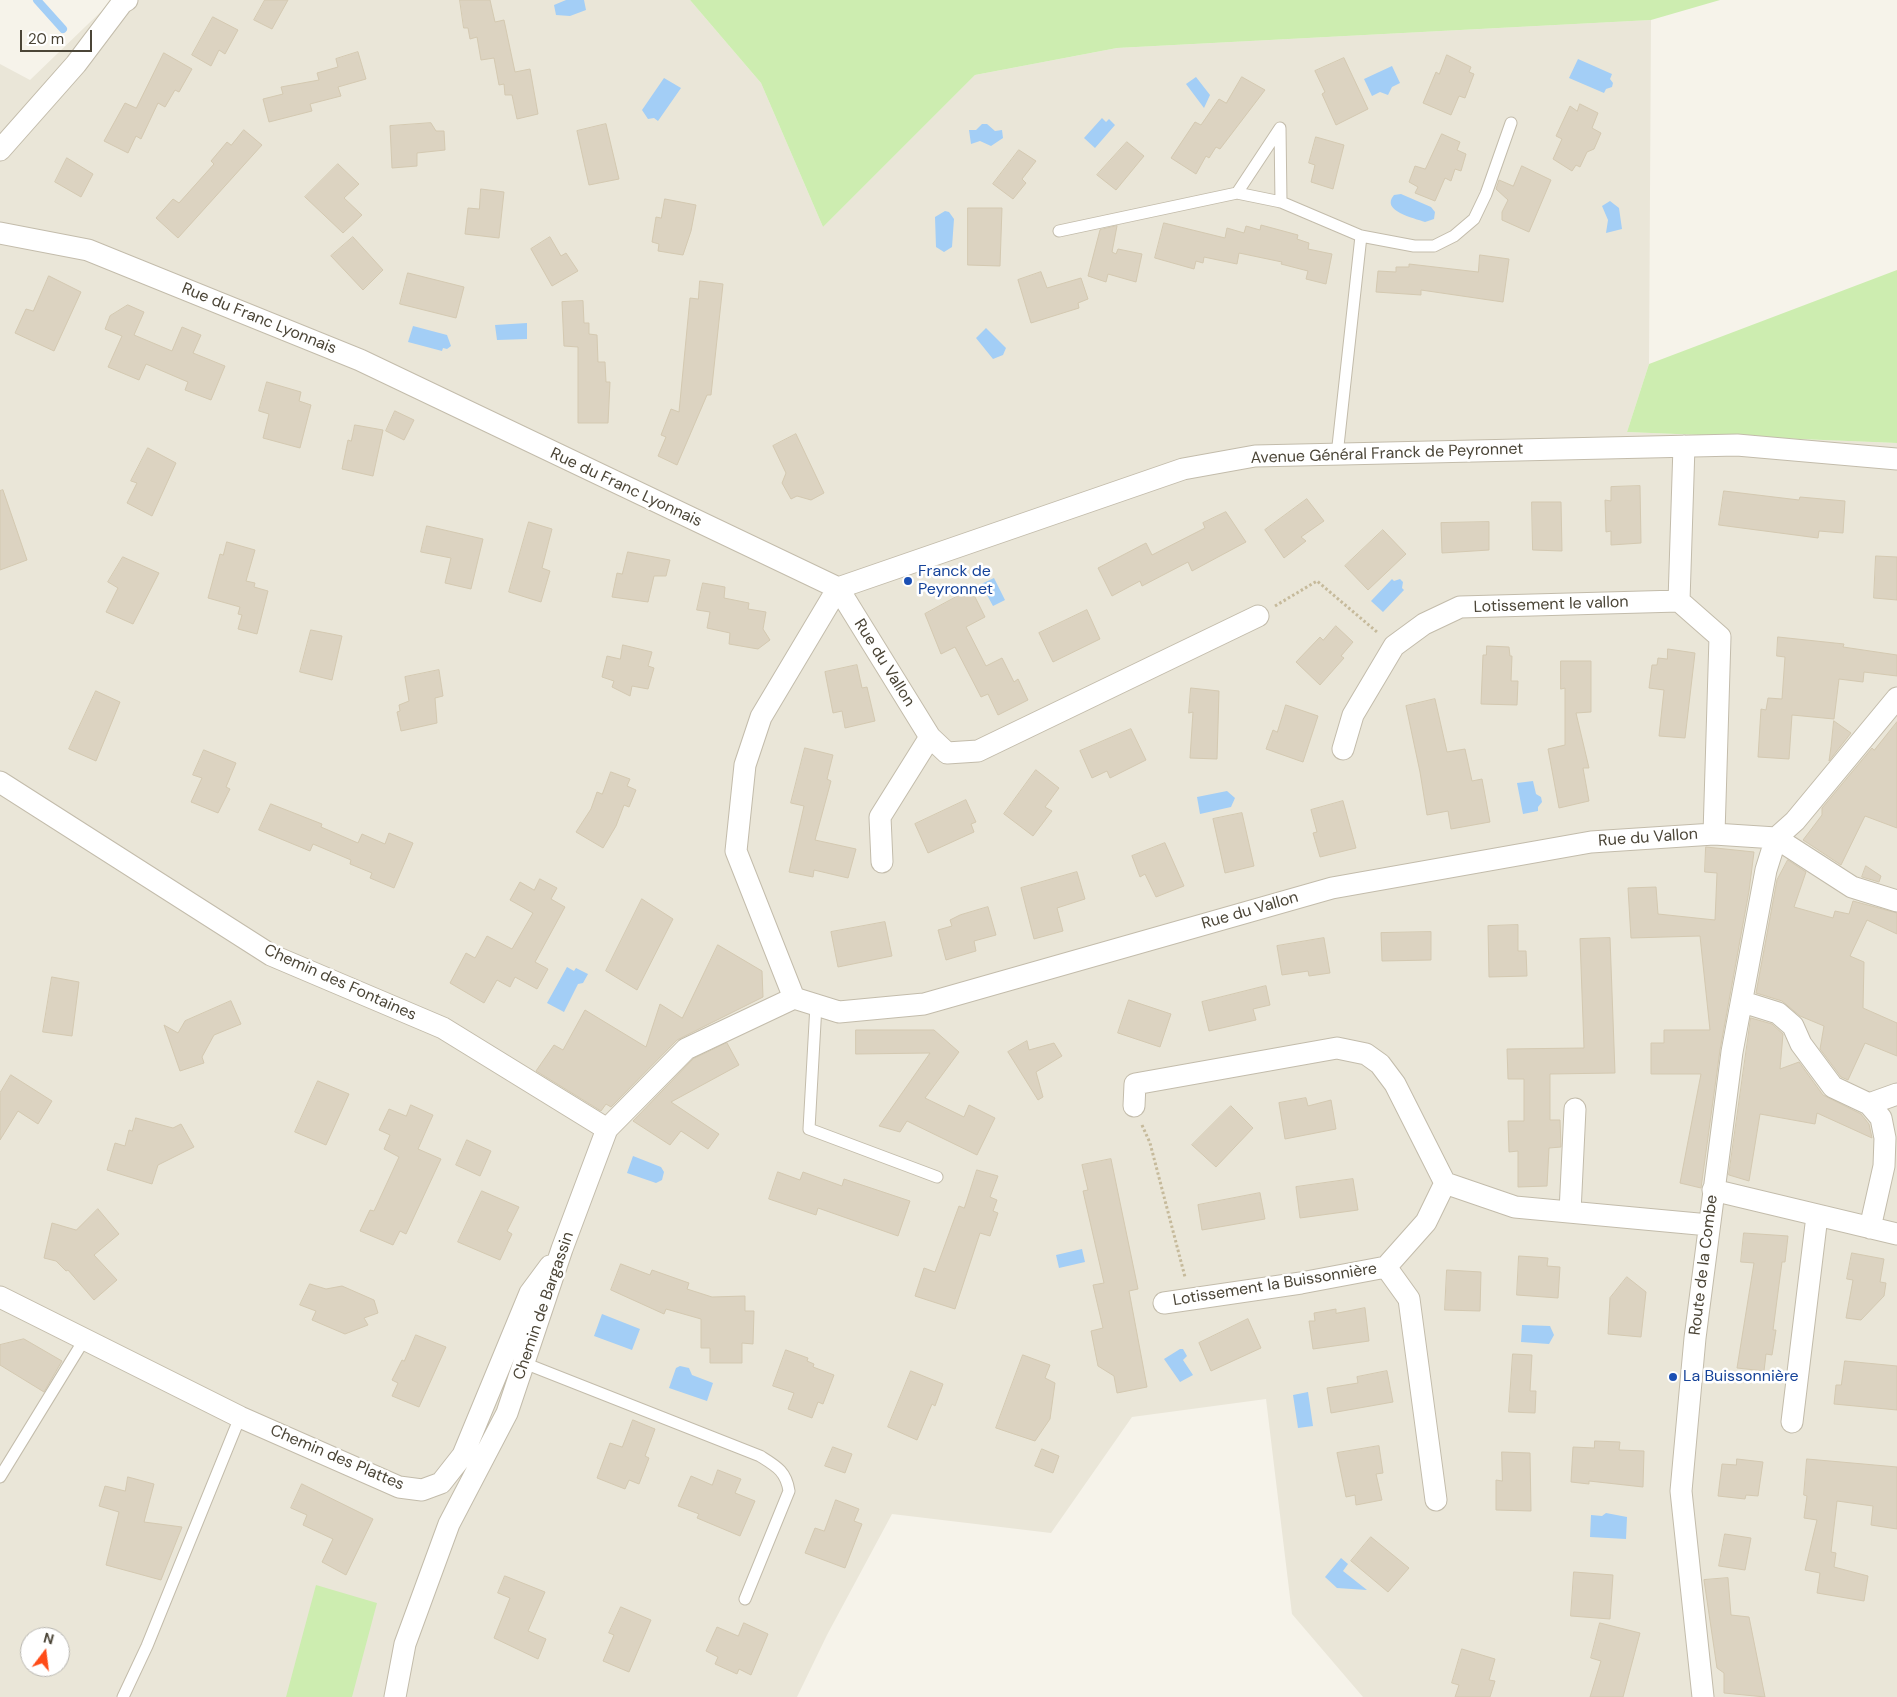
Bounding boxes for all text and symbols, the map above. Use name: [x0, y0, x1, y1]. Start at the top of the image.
scale bar: [22, 20, 95, 52]
text: 20 m: [28, 29, 64, 49]
street label: Rue du Franc Lyonnais: [179, 279, 339, 359]
street label: Avenue Général Franck de Peyronnet: [1250, 440, 1524, 468]
street label: Rue du Franc Lyonnais: [547, 444, 705, 532]
place label: Franck de Peyronnet: [918, 562, 993, 600]
marker: Franck de Peyronnet: [902, 575, 914, 587]
street label: Lotissement le vallon: [1473, 593, 1629, 617]
street label: Rue du Vallon: [849, 616, 919, 710]
street label: Rue du Vallon: [1598, 825, 1698, 851]
street label: Rue du Vallon: [1199, 888, 1301, 934]
street label: Chemin des Fontaines: [261, 941, 419, 1025]
street label: Route de la Combe: [1686, 1194, 1722, 1336]
street label: Chemin de Bargassin: [510, 1229, 578, 1383]
street label: Lotissement la Buissonnière: [1172, 1259, 1378, 1311]
place label: La Buissonnière: [1683, 1367, 1799, 1387]
marker: La Buissonnière: [1667, 1371, 1679, 1383]
street label: Chemin des Plattes: [267, 1421, 407, 1495]
north arrow: [20, 1627, 70, 1677]
text: N: [41, 1628, 56, 1648]

